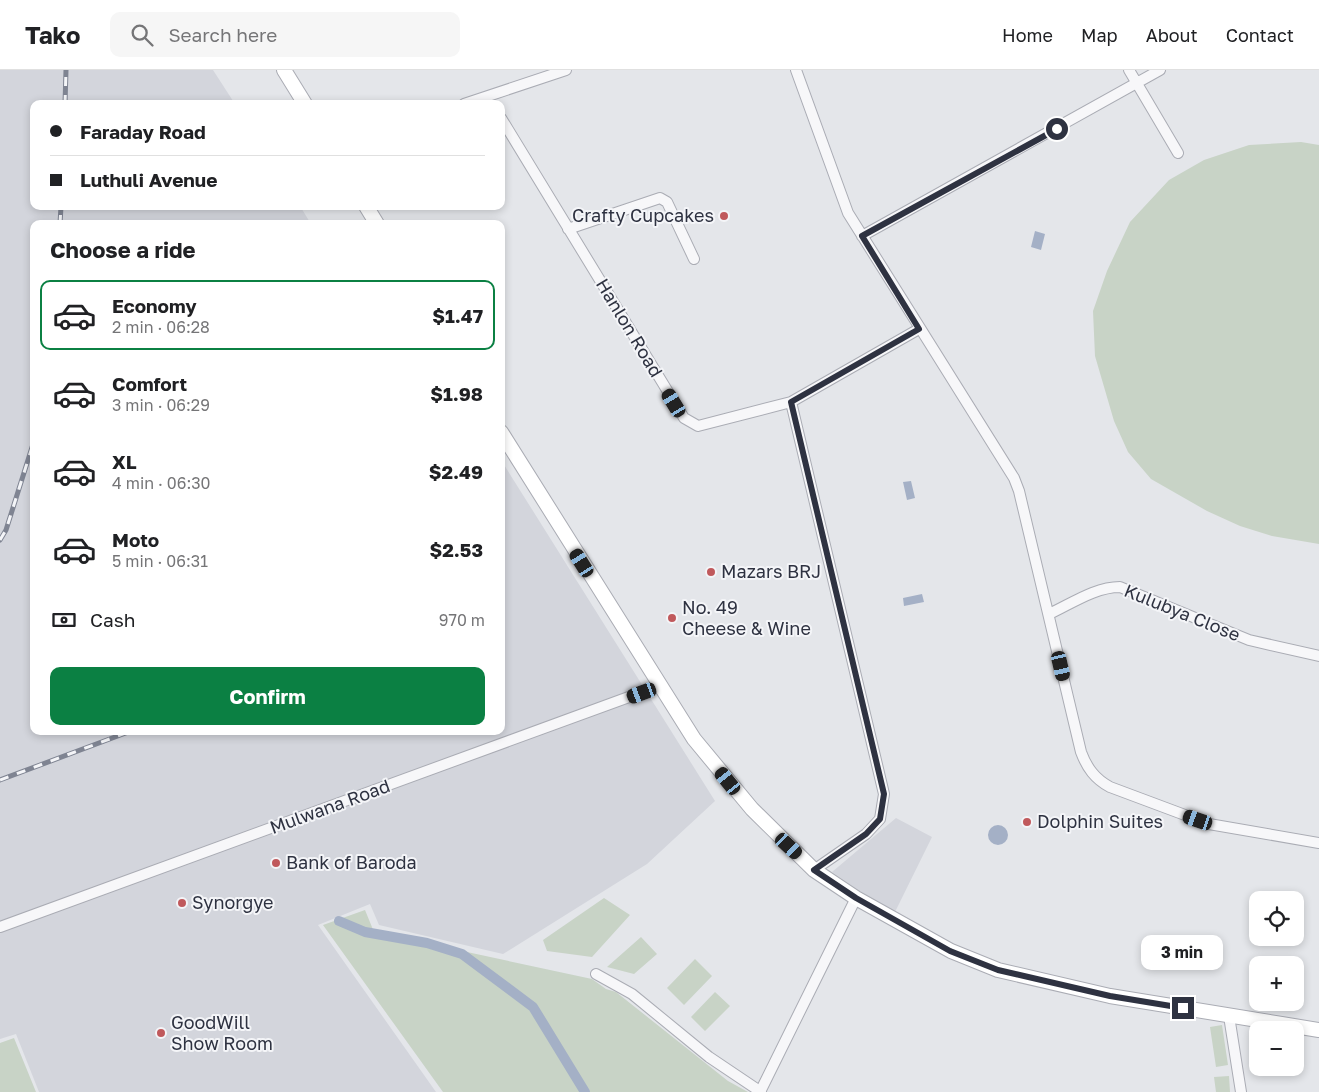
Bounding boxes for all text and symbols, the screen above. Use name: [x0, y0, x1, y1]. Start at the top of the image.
search box: [110, 12, 460, 57]
text: Tako: [25, 20, 80, 49]
icon: search: [128, 21, 156, 49]
text: Search here: [168, 23, 277, 46]
text: Home: [1002, 24, 1053, 46]
text: Map: [1081, 24, 1118, 46]
text: About: [1146, 24, 1198, 46]
text: Contact: [1226, 24, 1294, 46]
route start: [1046, 118, 1068, 140]
text: Faraday Road: [80, 120, 206, 143]
text: Luthuli Avenue: [80, 168, 217, 191]
place label: Crafty Cupcakes: [572, 204, 714, 226]
marker: Crafty Cupcakes: [718, 210, 730, 222]
text: Choose a ride: [50, 236, 196, 263]
street label: Hanlon Road: [592, 274, 668, 381]
icon: car: [52, 293, 97, 338]
text: Economy: [112, 294, 197, 317]
text: $1.47: [432, 304, 483, 327]
text: 2 min · 06:28: [112, 317, 210, 337]
icon: car: [52, 371, 97, 416]
text: Comfort: [112, 372, 187, 395]
text: $1.98: [430, 382, 483, 405]
car: [659, 386, 688, 420]
text: 3 min · 06:29: [112, 395, 210, 415]
icon: car: [52, 449, 97, 494]
text: XL: [112, 450, 137, 473]
text: $2.49: [429, 460, 483, 483]
text: 4 min · 06:30: [112, 473, 211, 493]
icon: car: [52, 527, 97, 572]
text: Moto: [112, 528, 159, 551]
text: $2.53: [429, 538, 483, 561]
car: [567, 546, 596, 580]
text: 5 min · 06:31: [112, 551, 208, 571]
place label: Mazars BRJ: [721, 560, 821, 582]
marker: Mazars BRJ: [705, 566, 717, 578]
street label: Kulubya Close: [1121, 579, 1244, 645]
place label: No. 49 Cheese & Wine: [682, 596, 811, 639]
icon: cash: [50, 606, 78, 634]
text: Cash: [90, 608, 135, 631]
text: 970 m: [439, 610, 485, 630]
marker: No. 49 Cheese & Wine: [666, 612, 678, 624]
car: [1050, 650, 1071, 682]
button: Confirm: [50, 667, 485, 725]
car: [625, 681, 658, 705]
car: [712, 765, 743, 797]
street label: Mulwana Road: [267, 774, 393, 838]
car: [1181, 808, 1214, 832]
place label: Dolphin Suites: [1037, 810, 1163, 832]
marker: Dolphin Suites: [1021, 816, 1033, 828]
car: [772, 830, 805, 862]
place label: Bank of Baroda: [286, 851, 417, 873]
marker: Bank of Baroda: [270, 857, 282, 869]
place label: Synorgye: [192, 891, 273, 913]
map controls: [1249, 891, 1304, 1076]
button: locate: [1249, 891, 1304, 946]
marker: Synorgye: [176, 897, 188, 909]
callout: 3 min: [1142, 936, 1224, 970]
text: 3 min: [1161, 942, 1203, 962]
button: +: [1249, 956, 1304, 1011]
route end: [1172, 997, 1194, 1019]
place label: GoodWill Show Room: [171, 1011, 273, 1054]
button: −: [1249, 1021, 1304, 1076]
marker: GoodWill Show Room: [155, 1027, 167, 1039]

